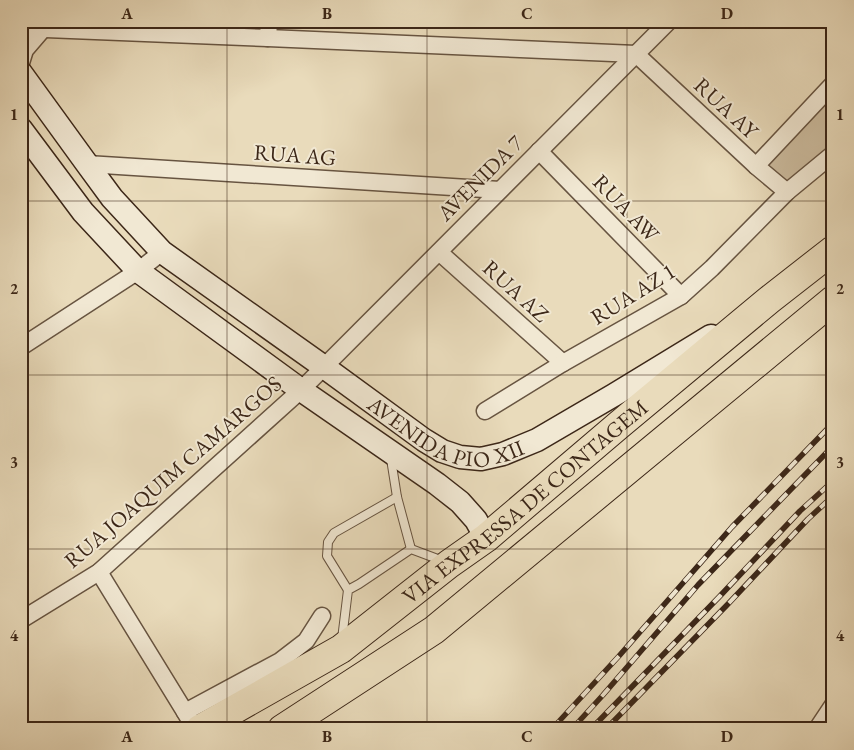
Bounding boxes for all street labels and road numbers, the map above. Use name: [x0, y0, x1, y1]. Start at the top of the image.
street label: RUA AY: [688, 71, 765, 146]
street label: AVENIDA 7: [430, 128, 530, 228]
street label: RUA AG: [253, 138, 337, 172]
street label: RUA AW: [586, 168, 666, 249]
street label: RUA AZ: [477, 253, 555, 329]
street label: RUA AZ 1: [585, 257, 681, 331]
street label: RUA JOAQUIM CAMARGOS: [58, 370, 288, 574]
street label: AVENIDA PIO XII: [361, 389, 529, 475]
street label: VIA EXPRESSA DE CONTAGEM: [396, 392, 654, 610]

